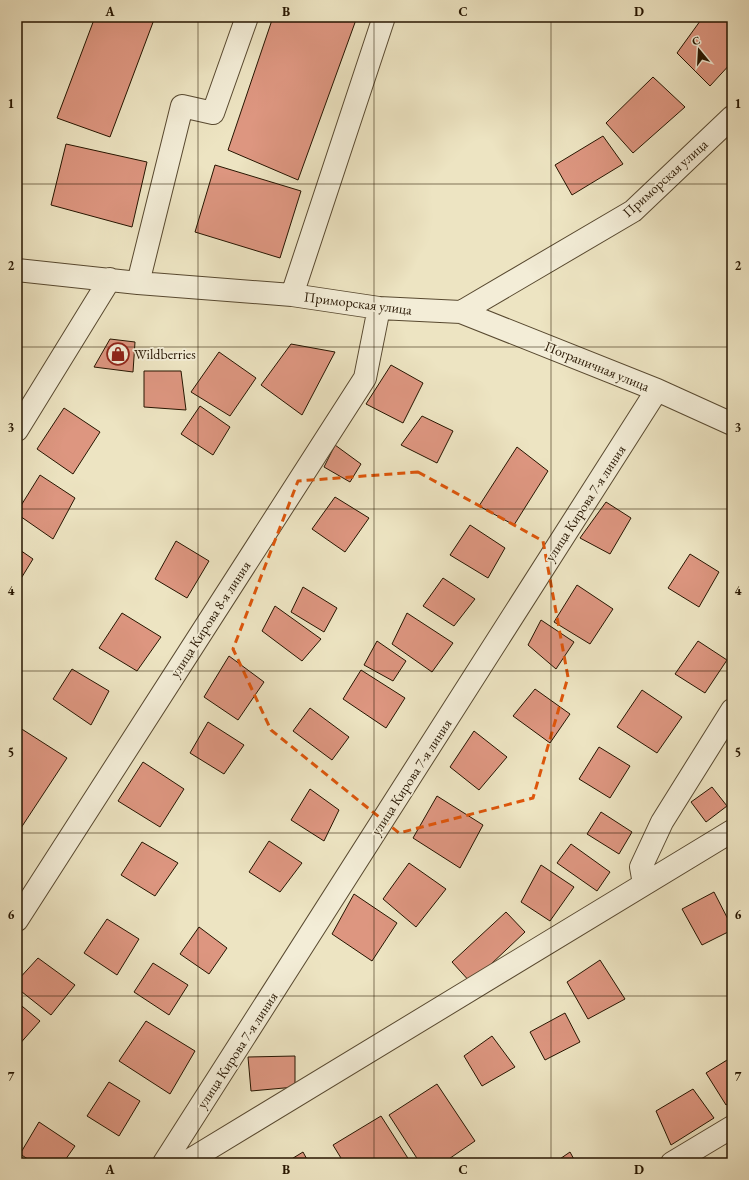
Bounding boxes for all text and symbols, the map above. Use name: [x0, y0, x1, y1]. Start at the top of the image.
text: A: [104, 3, 115, 20]
text: B: [282, 3, 290, 20]
text: C: [458, 3, 468, 20]
text: D: [634, 3, 644, 20]
north arrow: [679, 30, 719, 70]
text: С: [690, 33, 702, 48]
text: 1: [8, 95, 15, 112]
text: 1: [735, 95, 742, 112]
street label: Приморская улица: [619, 135, 712, 221]
text: 2: [8, 257, 15, 274]
text: 2: [735, 257, 742, 274]
street label: Приморская улица: [303, 287, 413, 319]
street label: Пограничная улица: [542, 337, 653, 395]
shop icon: Wildberries: [105, 341, 131, 367]
place label: Wildberries: [134, 345, 196, 363]
text: 3: [8, 419, 15, 436]
text: 3: [735, 419, 742, 436]
street label: улица Кирова 7-я линия: [541, 441, 629, 565]
street label: улица Кирова 8-я линия: [166, 557, 254, 681]
text: 4: [8, 582, 15, 599]
text: 4: [735, 582, 742, 599]
street label: улица Кирова 7-я линия: [367, 715, 455, 839]
text: 5: [8, 744, 14, 761]
text: 5: [735, 744, 741, 761]
text: 6: [8, 906, 15, 923]
text: 6: [735, 906, 742, 923]
street label: улица Кирова 7-я линия: [193, 988, 281, 1112]
text: 7: [8, 1068, 15, 1085]
text: 7: [735, 1068, 742, 1085]
text: A: [104, 1161, 115, 1178]
text: B: [282, 1161, 290, 1178]
text: C: [458, 1161, 468, 1178]
text: D: [634, 1161, 644, 1178]

